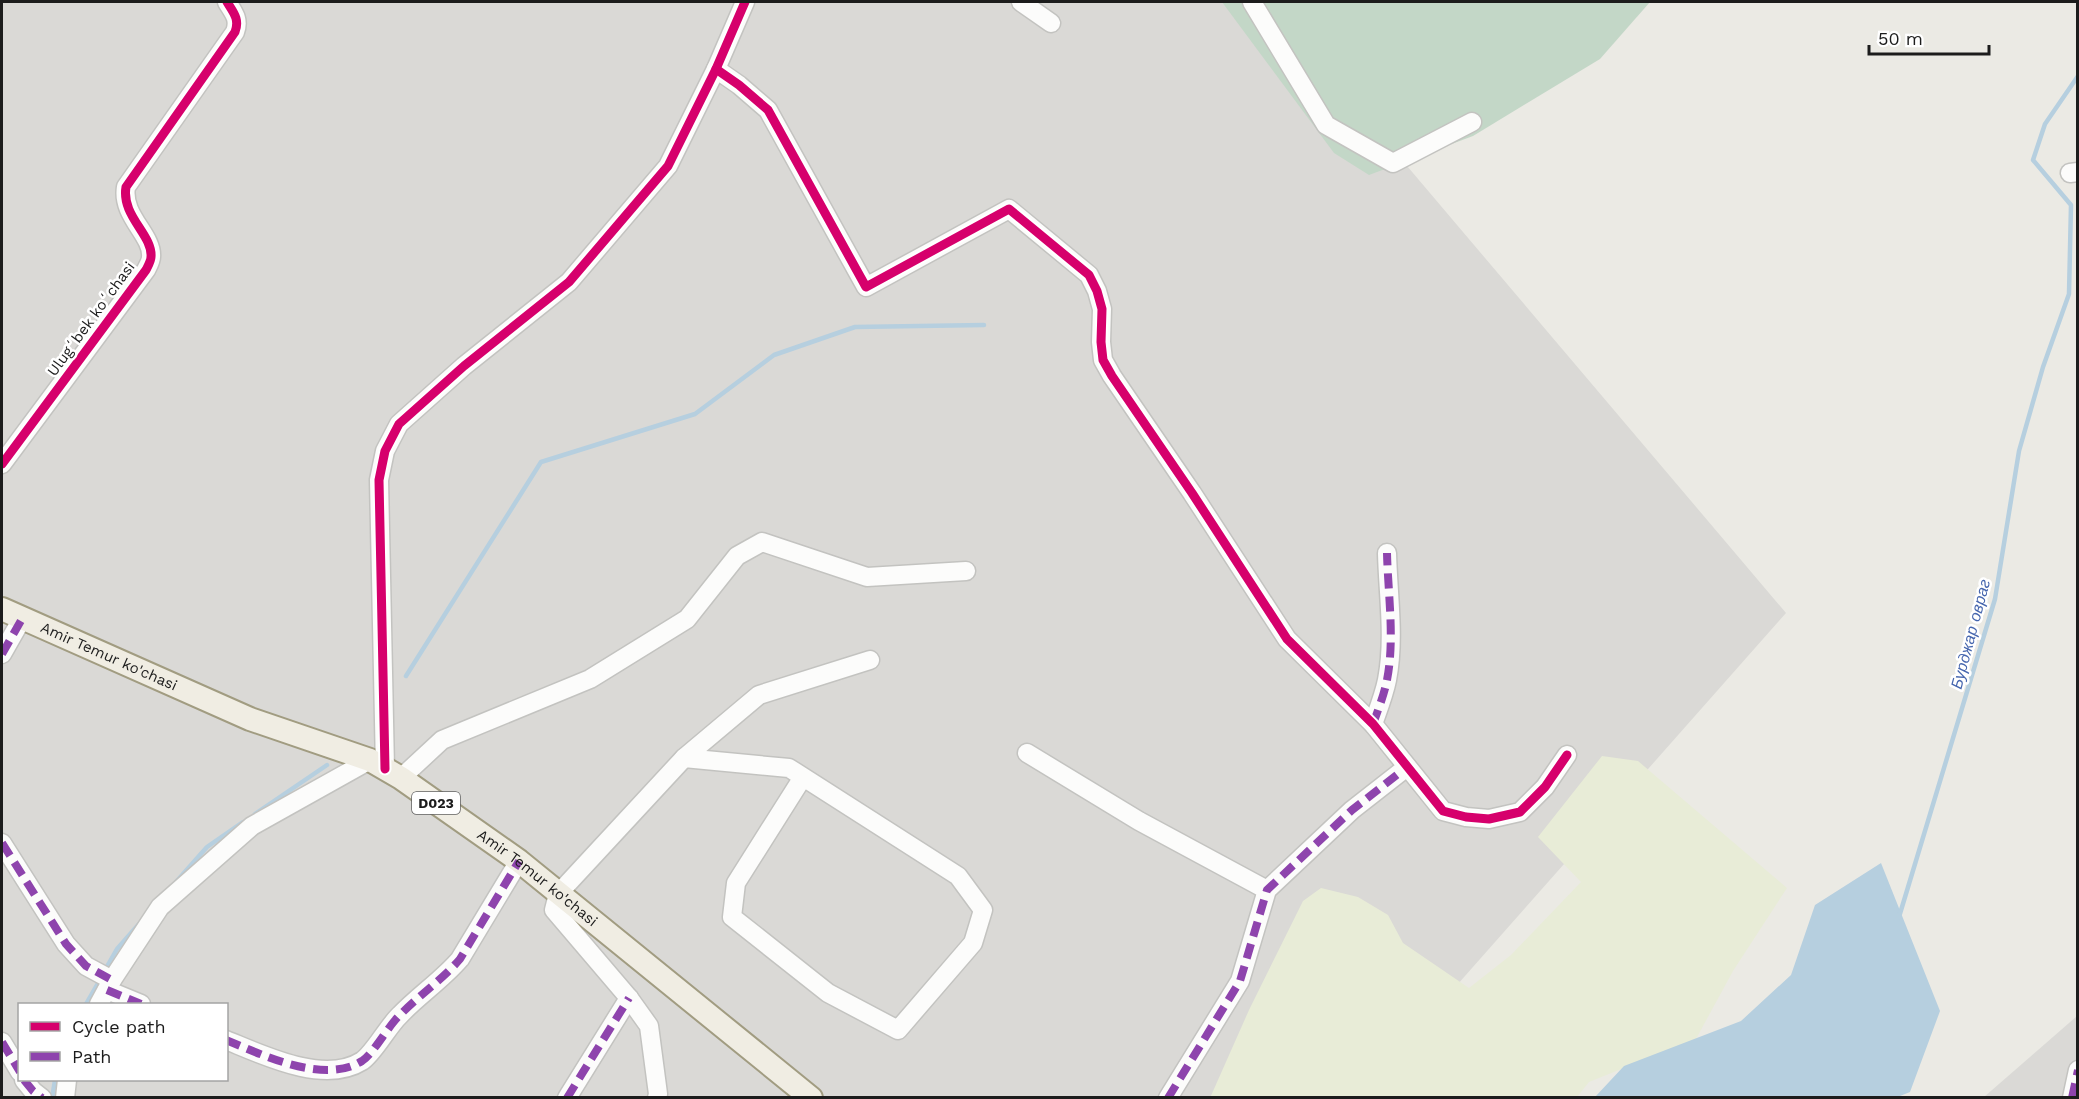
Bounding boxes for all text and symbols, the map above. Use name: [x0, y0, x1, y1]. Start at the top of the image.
scale bar: [1869, 18, 1989, 56]
text: 50 m: [1878, 28, 1923, 49]
street label: Ulugʻbek koʻchasi: [43, 258, 139, 380]
water label: Бурджар овраг: [1947, 577, 1994, 691]
street label: Amir Temur ko'chasi: [38, 618, 180, 695]
road number: D023: [412, 792, 460, 814]
street label: Amir Temur ko'chasi: [474, 825, 601, 930]
legend: [18, 1003, 228, 1081]
text: Cycle path: [72, 1016, 166, 1037]
text: Path: [72, 1046, 112, 1067]

